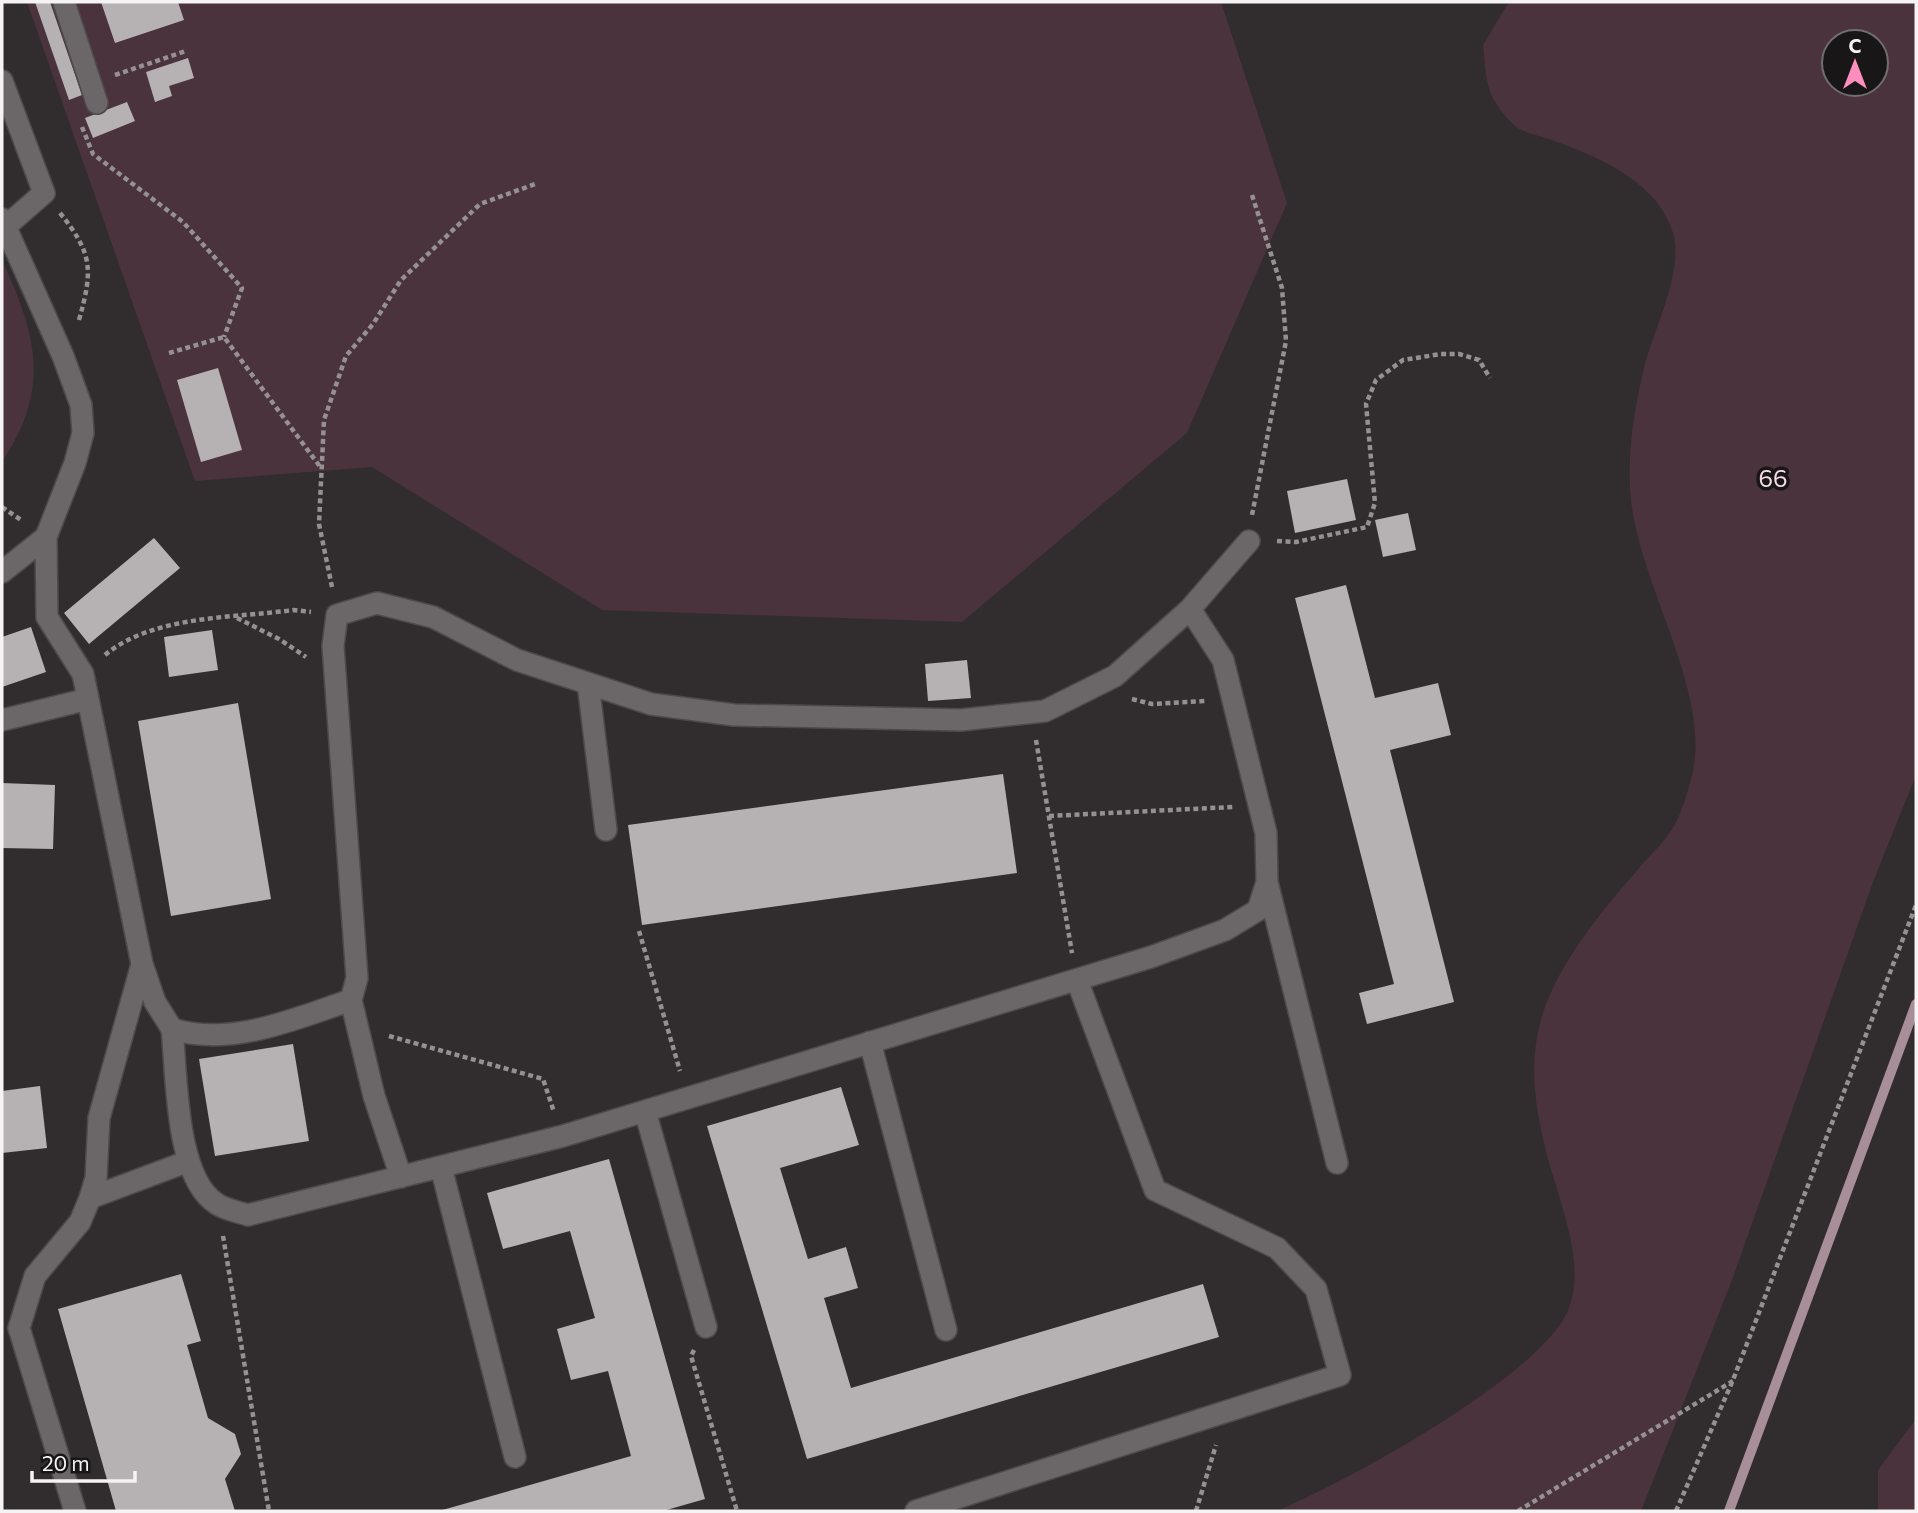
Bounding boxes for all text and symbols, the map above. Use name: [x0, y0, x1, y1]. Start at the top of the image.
north arrow: [1820, 28, 1890, 98]
text: С: [1849, 34, 1862, 57]
park label: 66: [1758, 463, 1788, 492]
scale bar: [32, 1440, 135, 1484]
text: 20 m: [42, 1450, 90, 1475]

